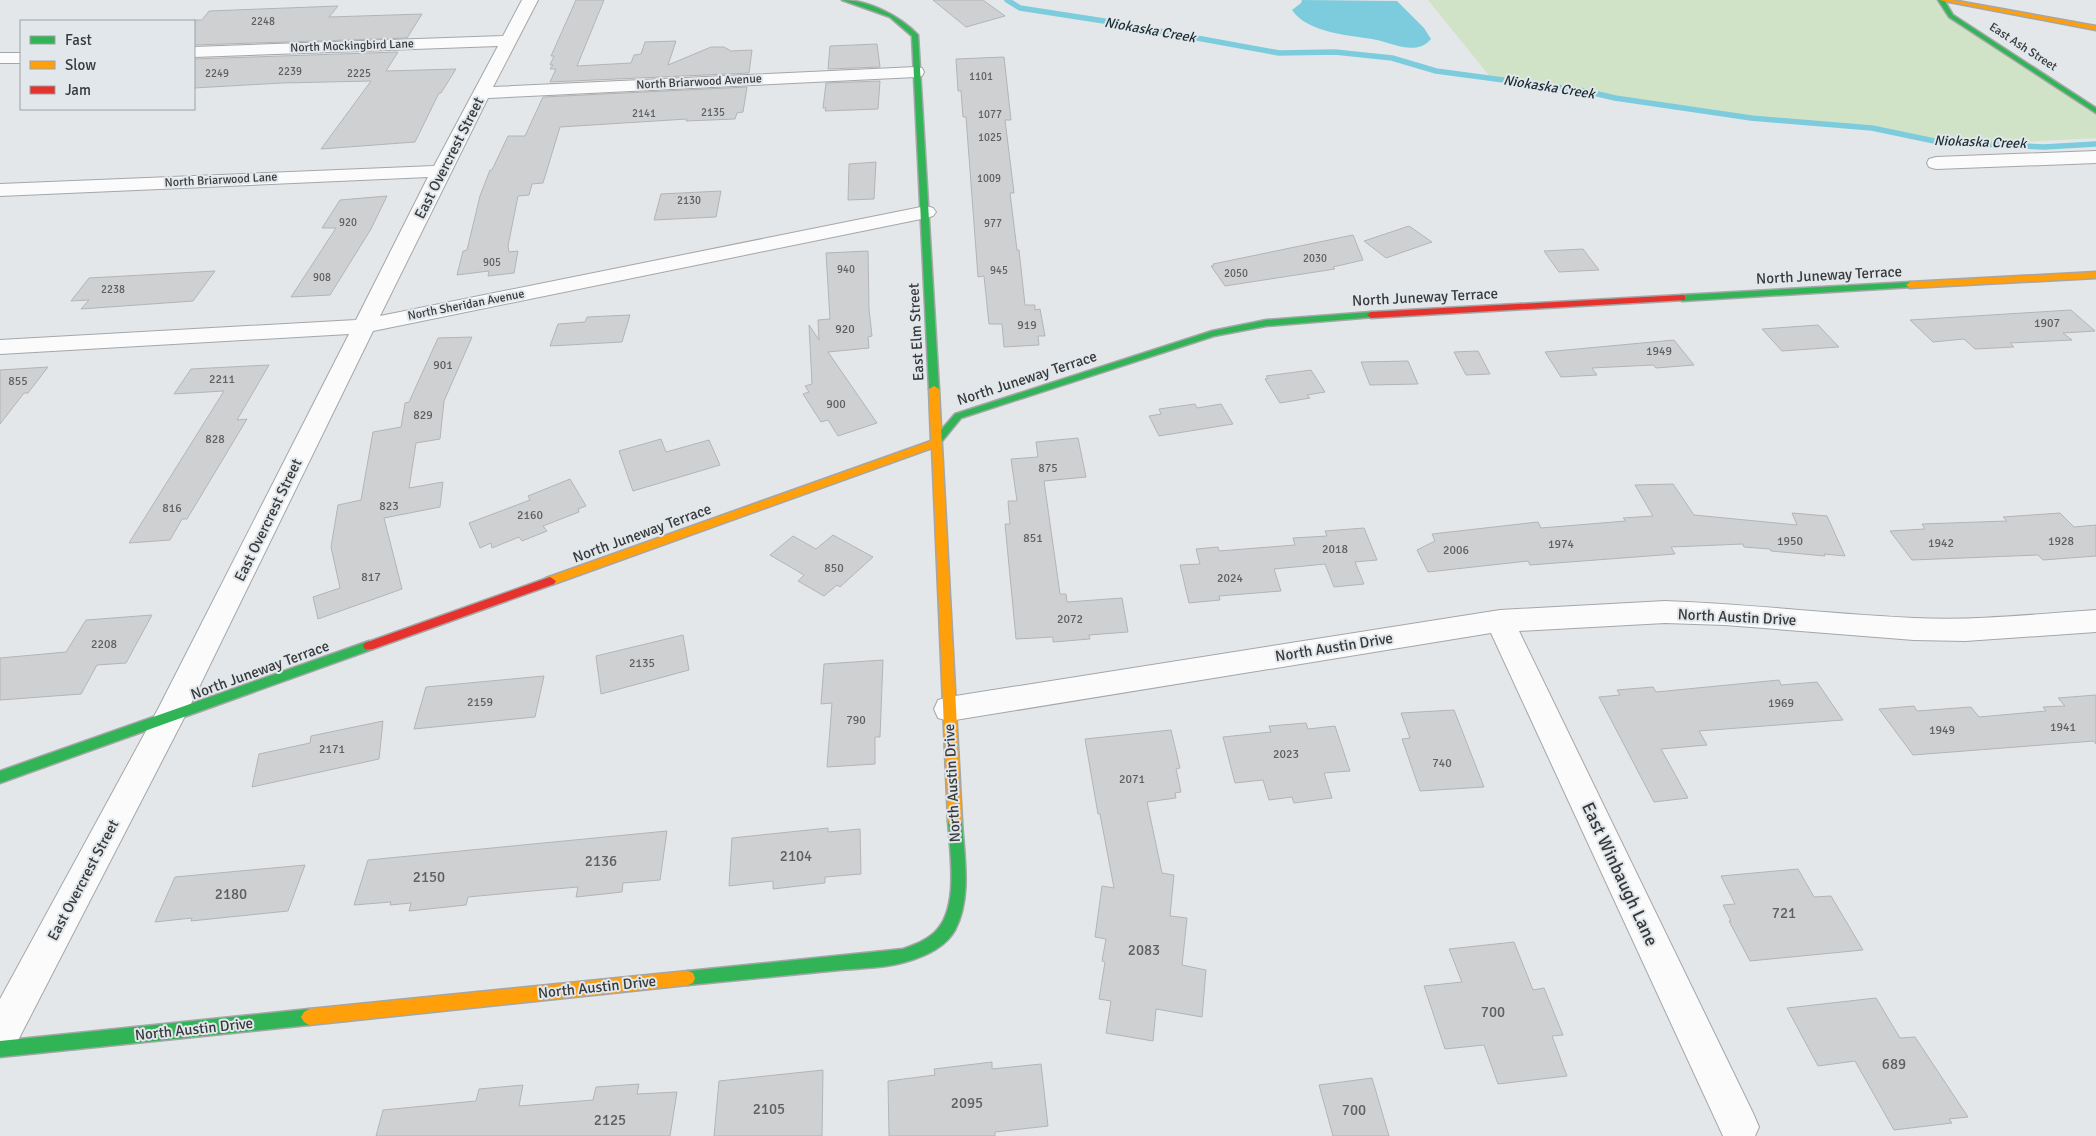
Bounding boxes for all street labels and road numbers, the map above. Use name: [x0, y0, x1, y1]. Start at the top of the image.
street label: East Ash Street: [1986, 19, 2060, 75]
street label: North Mockingbird Lane: [290, 36, 414, 56]
street label: North Briarwood Avenue: [636, 71, 762, 93]
street label: East Overcrest Street: [410, 94, 488, 222]
street label: North Briarwood Lane: [164, 170, 278, 190]
street label: North Juneway Terrace: [1756, 262, 1902, 288]
street label: East Elm Street: [904, 282, 928, 382]
street label: North Juneway Terrace: [1352, 284, 1498, 310]
street label: North Sheridan Avenue: [406, 286, 526, 324]
street label: North Juneway Terrace: [955, 347, 1099, 409]
street label: East Overcrest Street: [230, 456, 306, 584]
street label: North Juneway Terrace: [570, 500, 714, 566]
street label: North Austin Drive: [1677, 605, 1797, 629]
street label: North Austin Drive: [1274, 629, 1394, 665]
street label: North Juneway Terrace: [188, 637, 332, 703]
street label: North Austin Drive: [940, 723, 964, 843]
street label: East Winbaugh Lane: [1577, 799, 1663, 949]
street label: East Overcrest Street: [44, 816, 122, 944]
street label: North Austin Drive: [537, 972, 657, 1002]
street label: North Austin Drive: [134, 1014, 254, 1044]

